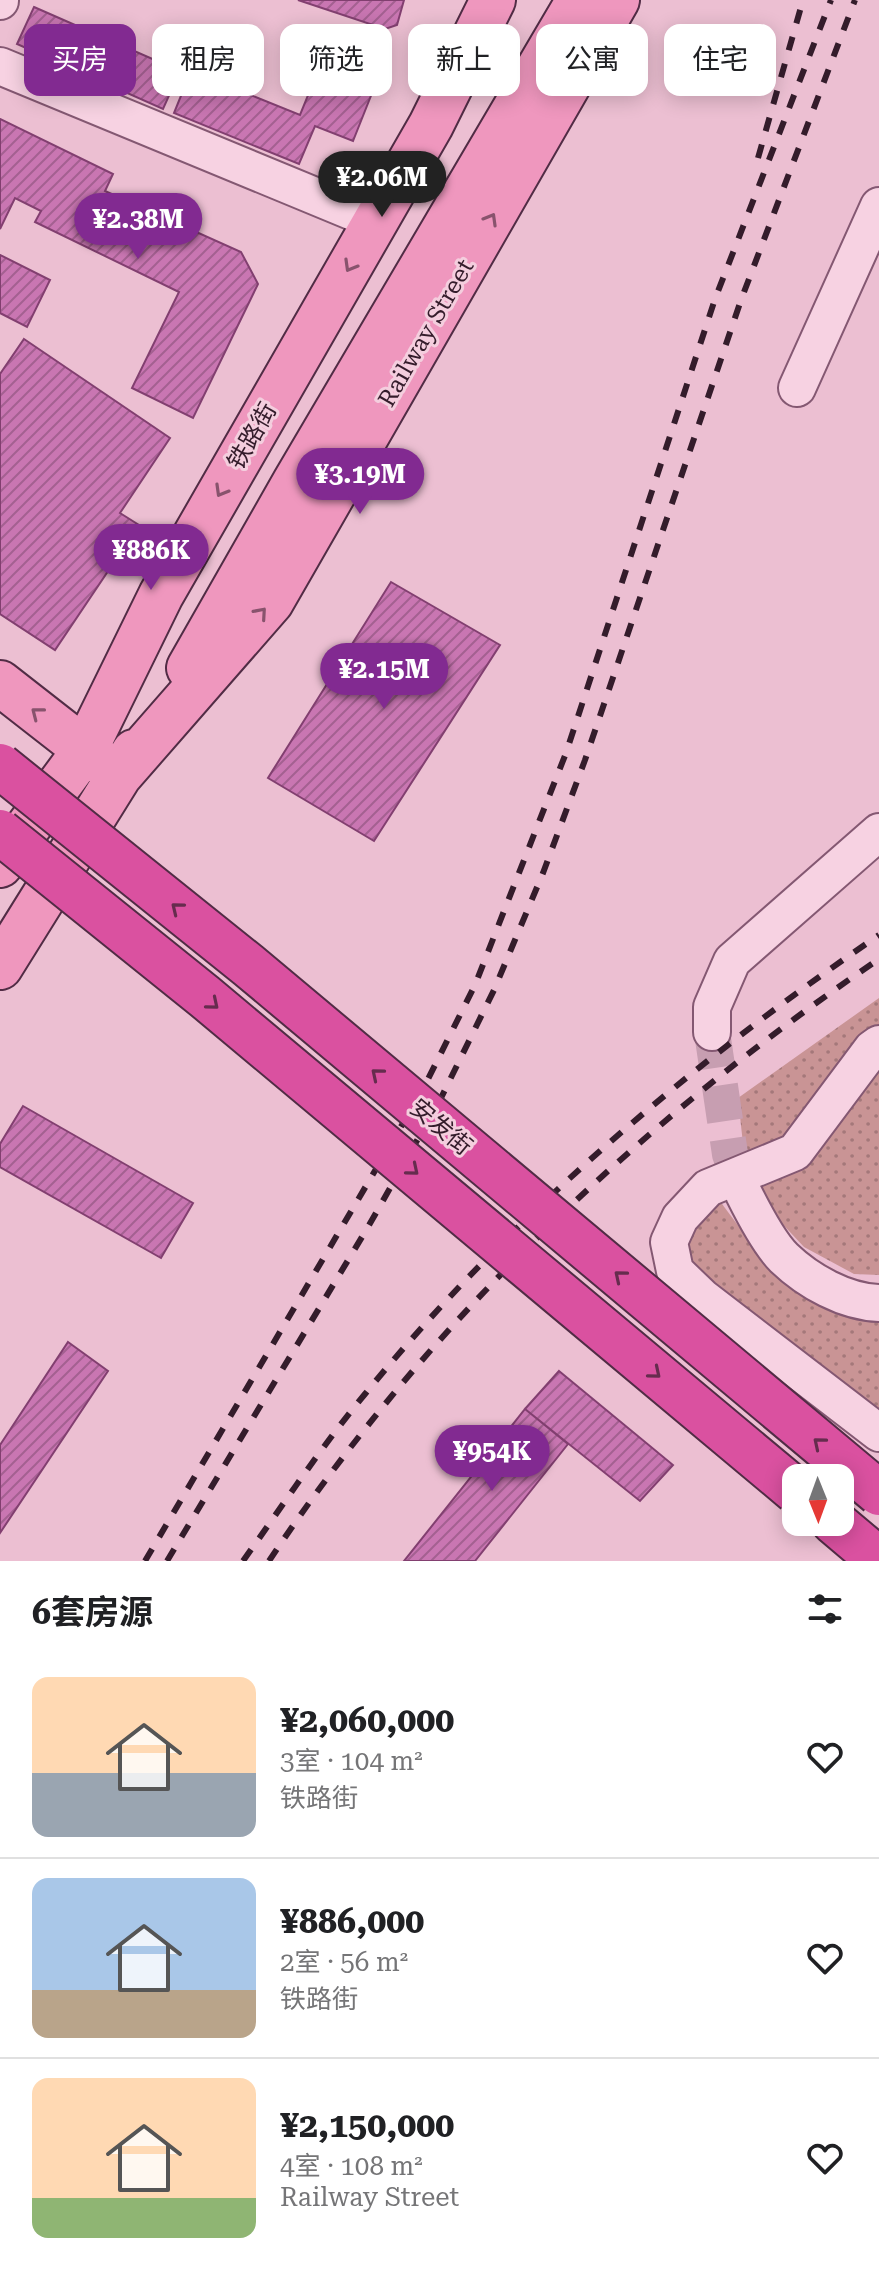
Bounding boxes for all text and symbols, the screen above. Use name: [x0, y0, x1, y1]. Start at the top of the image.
chip: 买房: [24, 24, 136, 96]
chip: 租房: [152, 24, 264, 96]
chip: 筛选: [280, 24, 392, 96]
chip: 新上: [408, 24, 520, 96]
chip: 公寓: [536, 24, 648, 96]
chip: 住宅: [664, 24, 776, 96]
pin: ¥2.06M: [317, 151, 447, 219]
text: ¥2.06M: [336, 162, 428, 192]
pin: ¥2.38M: [73, 193, 203, 261]
text: ¥2.38M: [92, 204, 184, 234]
one-way arrow: [481, 213, 497, 228]
street label: Railway Street: [372, 254, 480, 412]
one-way arrow: [344, 257, 360, 272]
street label: 铁路街: [222, 398, 282, 474]
pin: ¥3.19M: [295, 448, 425, 516]
text: ¥3.19M: [314, 459, 406, 489]
one-way arrow: [215, 483, 231, 497]
pin: ¥886K: [95, 524, 207, 592]
text: ¥886K: [112, 535, 190, 565]
one-way arrow: [252, 607, 266, 622]
pin: ¥2.15M: [319, 643, 449, 711]
text: ¥2.15M: [338, 654, 430, 684]
one-way arrow: [31, 708, 46, 722]
one-way arrow: [172, 903, 186, 918]
one-way arrow: [204, 994, 218, 1009]
one-way arrow: [372, 1069, 386, 1084]
street label: 安发街: [404, 1093, 478, 1161]
one-way arrow: [403, 1160, 418, 1175]
one-way arrow: [614, 1271, 629, 1286]
one-way arrow: [646, 1363, 660, 1378]
pin: ¥954K: [436, 1425, 548, 1493]
text: ¥954K: [453, 1436, 531, 1466]
one-way arrow: [814, 1438, 828, 1453]
north arrow: [782, 1464, 854, 1536]
map controls: [782, 1464, 854, 1536]
icon: filters: [803, 1587, 847, 1631]
text: 6套房源: [32, 1592, 153, 1632]
text: ¥2,060,000: [280, 1700, 454, 1740]
icon: home: [96, 1709, 192, 1805]
icon: heart: [803, 1735, 847, 1779]
text: 3室 · 104 m²: [280, 1746, 423, 1776]
text: 铁路街: [280, 1783, 358, 1813]
text: ¥886,000: [280, 1901, 424, 1941]
icon: home: [96, 1910, 192, 2006]
icon: heart: [803, 1936, 847, 1980]
text: 2室 · 56 m²: [280, 1947, 408, 1977]
text: 铁路街: [280, 1984, 358, 2014]
text: ¥2,150,000: [280, 2105, 454, 2145]
icon: home: [96, 2110, 192, 2206]
icon: heart: [803, 2136, 847, 2180]
text: 4室 · 108 m²: [280, 2151, 423, 2181]
text: Railway Street: [280, 2182, 459, 2212]

